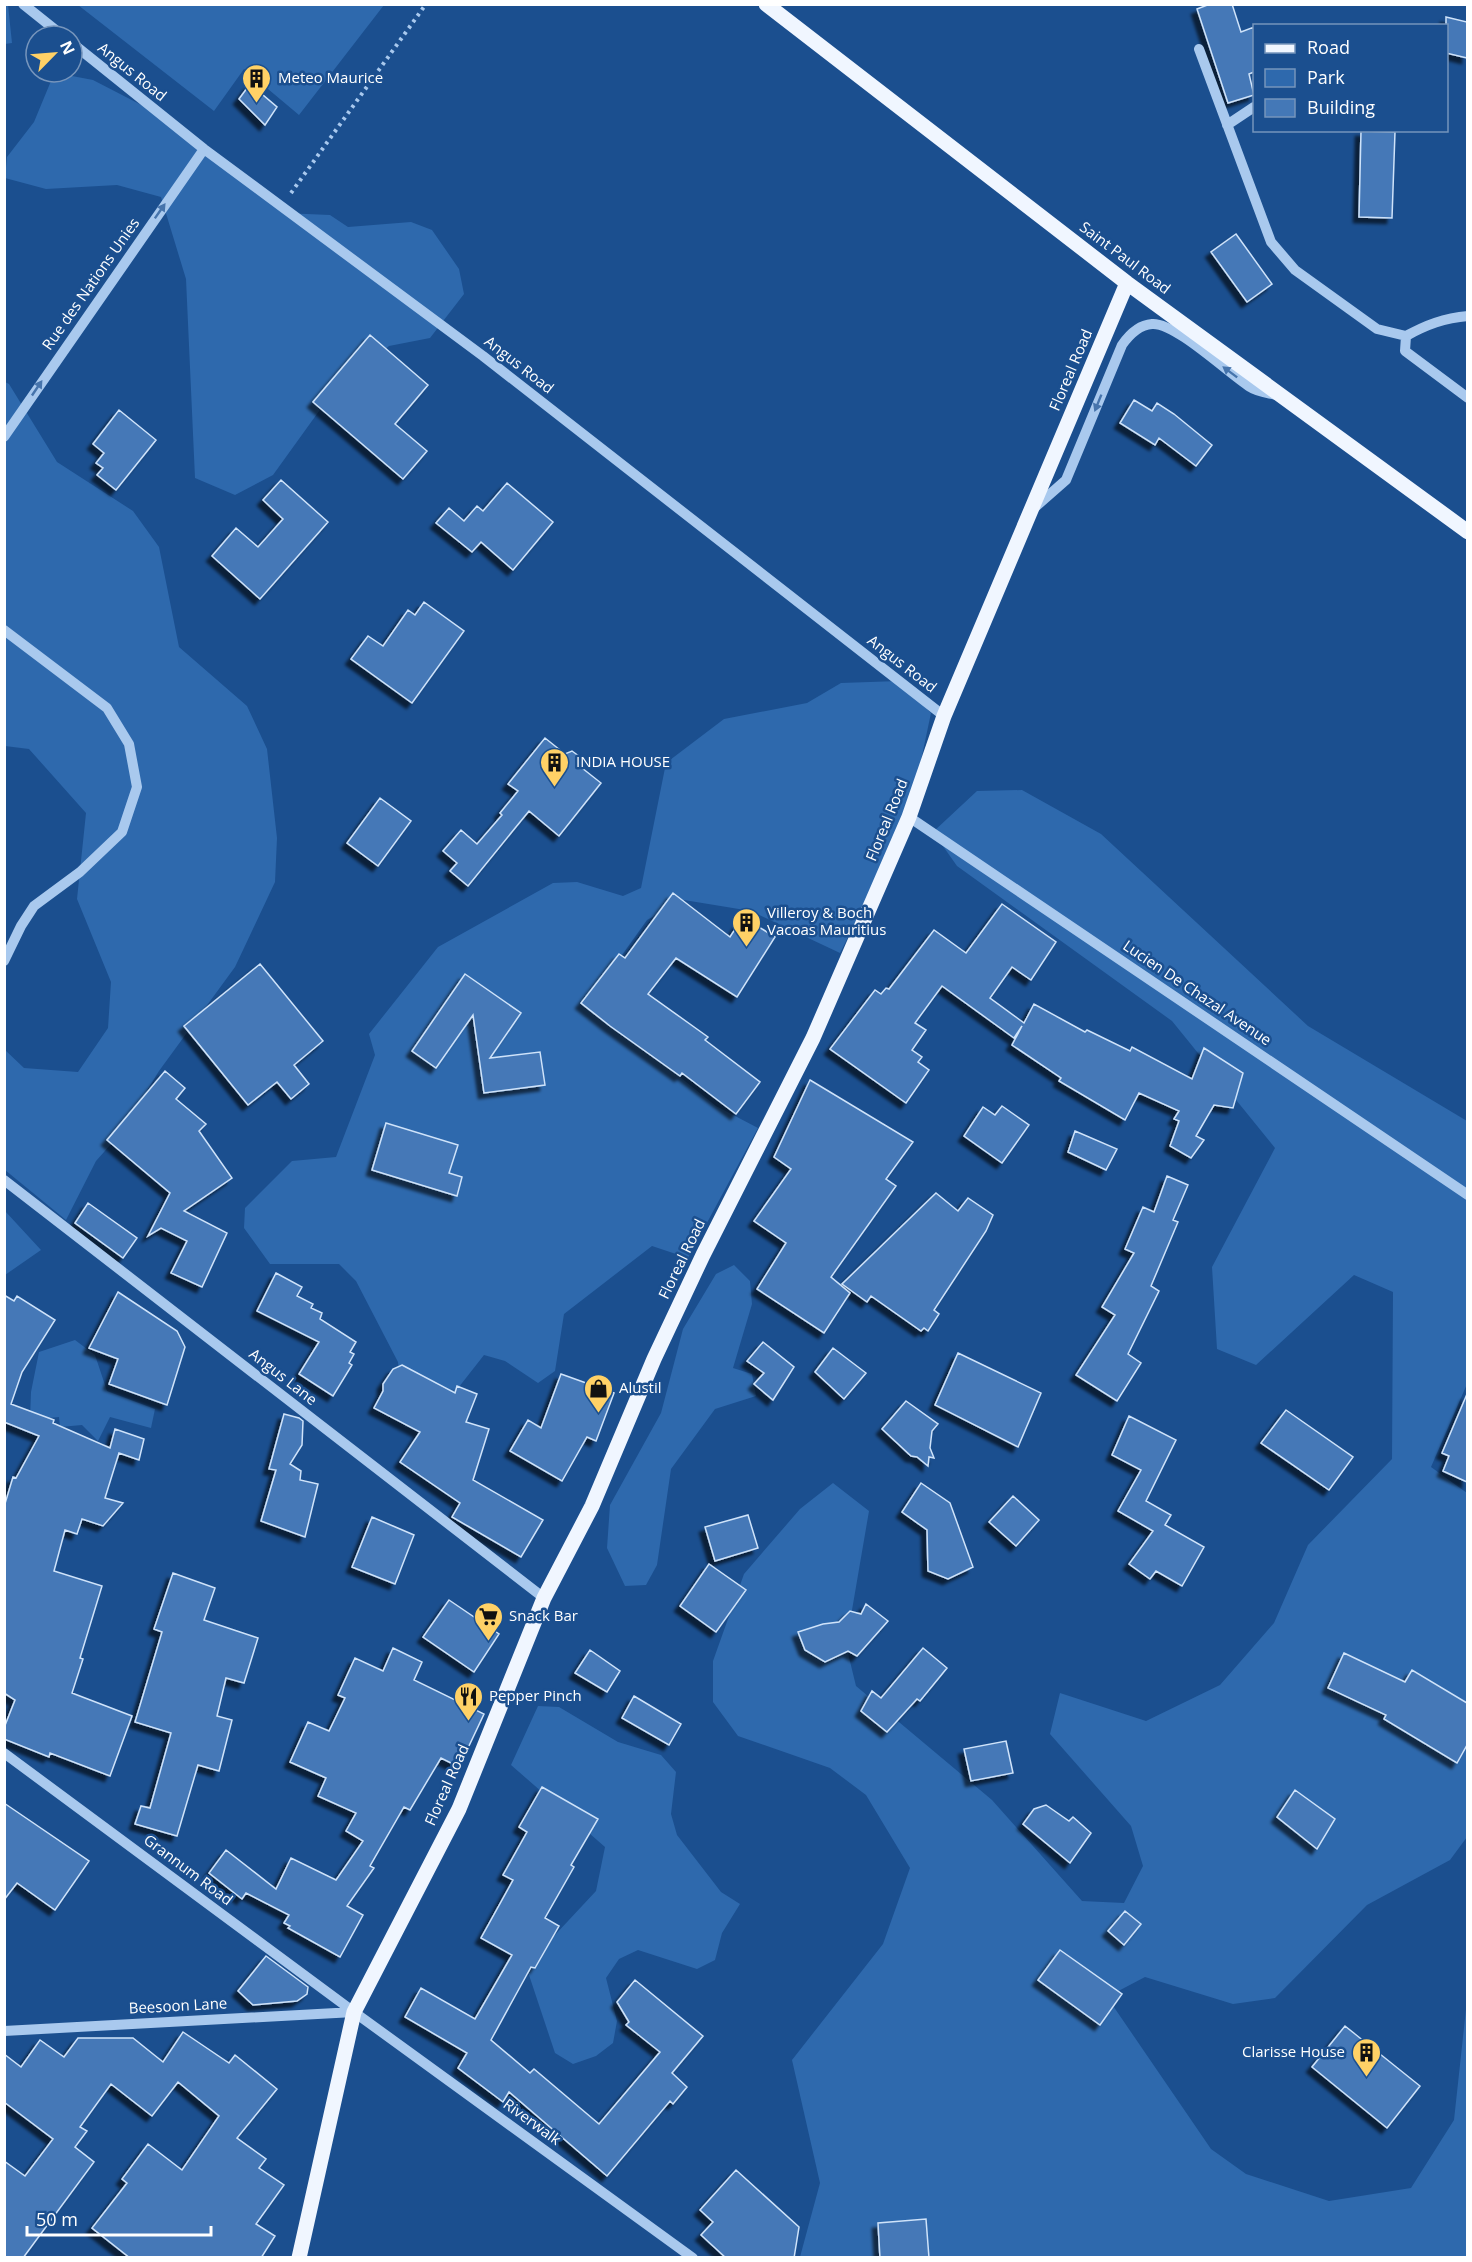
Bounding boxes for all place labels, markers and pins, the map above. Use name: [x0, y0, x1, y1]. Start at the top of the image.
building icon: Meteo Maurice: [241, 62, 273, 104]
place label: Meteo Maurice: [278, 67, 383, 87]
building icon: INDIA HOUSE: [539, 746, 571, 788]
place label: INDIA HOUSE: [576, 751, 670, 771]
place label: Villeroy & Boch Vacoas Mauritius: [767, 902, 886, 939]
building icon: Villeroy & Boch Vacoas Mauritius: [730, 906, 762, 948]
shop icon: Alustil: [582, 1372, 614, 1414]
place label: Alustil: [619, 1377, 662, 1397]
supermarket icon: Snack Bar: [472, 1600, 504, 1642]
place label: Snack Bar: [509, 1605, 578, 1625]
restaurant icon: Pepper Pinch: [452, 1680, 484, 1722]
place label: Pepper Pinch: [489, 1685, 582, 1705]
building icon: Clarisse House: [1350, 2036, 1382, 2078]
place label: Clarisse House: [1242, 2041, 1345, 2061]

